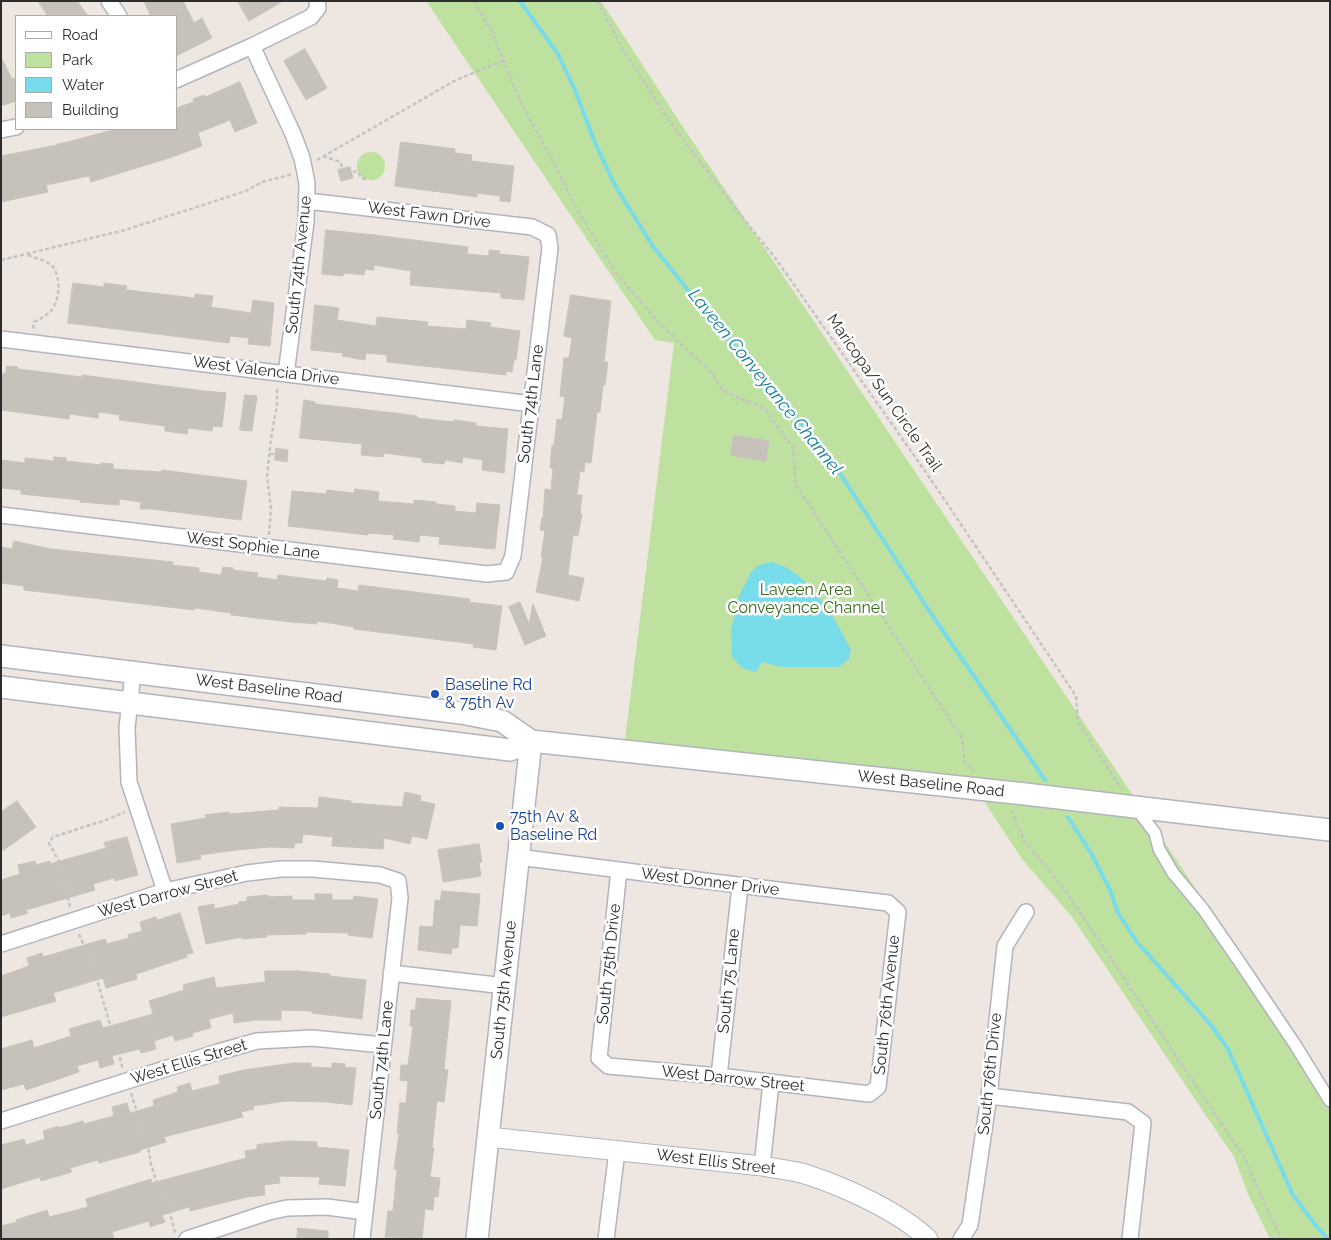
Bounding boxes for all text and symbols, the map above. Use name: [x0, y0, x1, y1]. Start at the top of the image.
legend: [15, 15, 178, 130]
text: Road: [62, 26, 98, 44]
text: Park: [62, 51, 93, 69]
text: Water: [62, 76, 104, 94]
text: Building: [62, 101, 119, 119]
street label: South 74th Avenue: [282, 195, 316, 335]
street label: West Fawn Drive: [366, 198, 492, 232]
water label: Laveen Conveyance Channel: [683, 285, 847, 479]
street label: Maricopa/Sun Circle Trail: [822, 311, 946, 475]
street label: South 74th Lane: [514, 344, 548, 464]
street label: West Valencia Drive: [192, 352, 340, 390]
street label: West Sophie Lane: [185, 528, 321, 564]
park label: Laveen Area Conveyance Channel: [727, 580, 885, 618]
street label: West Baseline Road: [195, 670, 343, 708]
place label: Baseline Rd & 75th Av: [445, 675, 532, 713]
marker: Baseline Rd & 75th Av: [429, 688, 441, 700]
street label: West Baseline Road: [857, 767, 1005, 801]
place label: 75th Av & Baseline Rd: [510, 807, 597, 845]
marker: 75th Av & Baseline Rd: [494, 820, 506, 832]
street label: West Donner Drive: [640, 864, 780, 900]
street label: West Darrow Street: [96, 866, 240, 922]
street label: South 75th Drive: [593, 903, 625, 1025]
street label: South 75th Avenue: [487, 920, 521, 1060]
street label: South 75 Lane: [714, 928, 744, 1034]
street label: South 76th Avenue: [870, 934, 904, 1076]
street label: South 74th Lane: [366, 1000, 398, 1120]
street label: South 76th Drive: [974, 1012, 1006, 1136]
street label: West Ellis Street: [129, 1035, 249, 1089]
street label: West Darrow Street: [660, 1062, 806, 1096]
street label: West Ellis Street: [655, 1145, 777, 1179]

